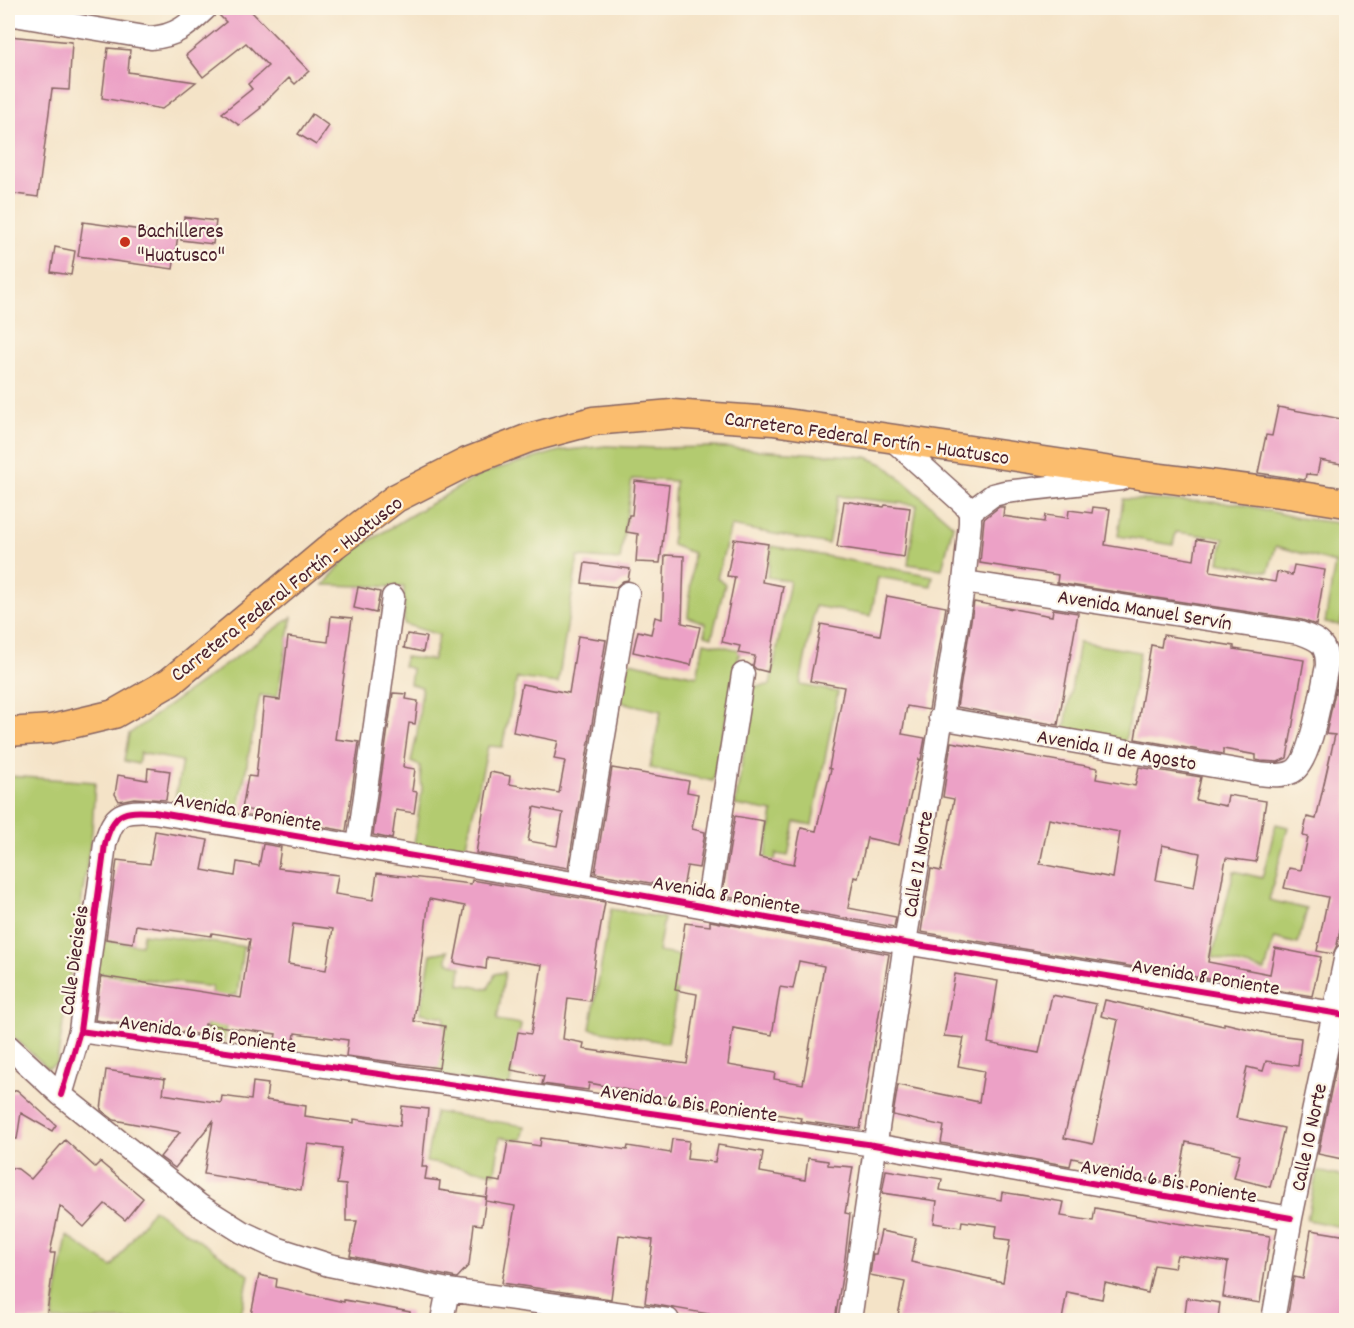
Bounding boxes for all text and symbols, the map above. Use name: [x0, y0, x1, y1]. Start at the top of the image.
place label: Bachilleres "Huatusco": [137, 218, 225, 272]
marker: Bachilleres "Huatusco": [118, 235, 132, 249]
street label: Carretera Federal Fortín - Huatusco: [722, 405, 1011, 475]
street label: Carretera Federal Fortín - Huatusco: [165, 490, 410, 691]
street label: Avenida Manuel Servín: [1055, 583, 1234, 641]
street label: Avenida 11 de Agosto: [1034, 723, 1199, 781]
street label: Avenida 8 Poniente: [171, 786, 324, 842]
street label: Calle 12 Norte: [897, 809, 943, 920]
street label: Avenida 8 Poniente: [650, 869, 803, 925]
street label: Calle Dieciseis: [53, 903, 99, 1018]
street label: Avenida 8 Poniente: [1130, 952, 1282, 1005]
street label: Avenida 6 Bis Poniente: [117, 1009, 298, 1063]
street label: Avenida 6 Bis Poniente: [598, 1078, 779, 1132]
street label: Calle 10 Norte: [1285, 1081, 1337, 1194]
street label: Avenida 6 Bis Poniente: [1078, 1153, 1259, 1213]

